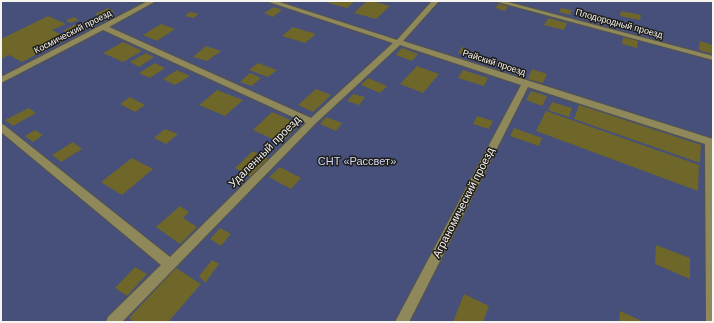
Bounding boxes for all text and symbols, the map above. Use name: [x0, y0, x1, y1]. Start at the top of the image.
street label: Плодородный проезд: [574, 7, 664, 41]
street label: Космический проезд: [32, 8, 114, 56]
street label: Райский проезд: [461, 48, 527, 78]
street label: Удаленный проезд: [226, 113, 304, 191]
street label: Аграномический проезд: [430, 146, 498, 260]
park label: СНТ «Рассвет»: [318, 155, 396, 169]

